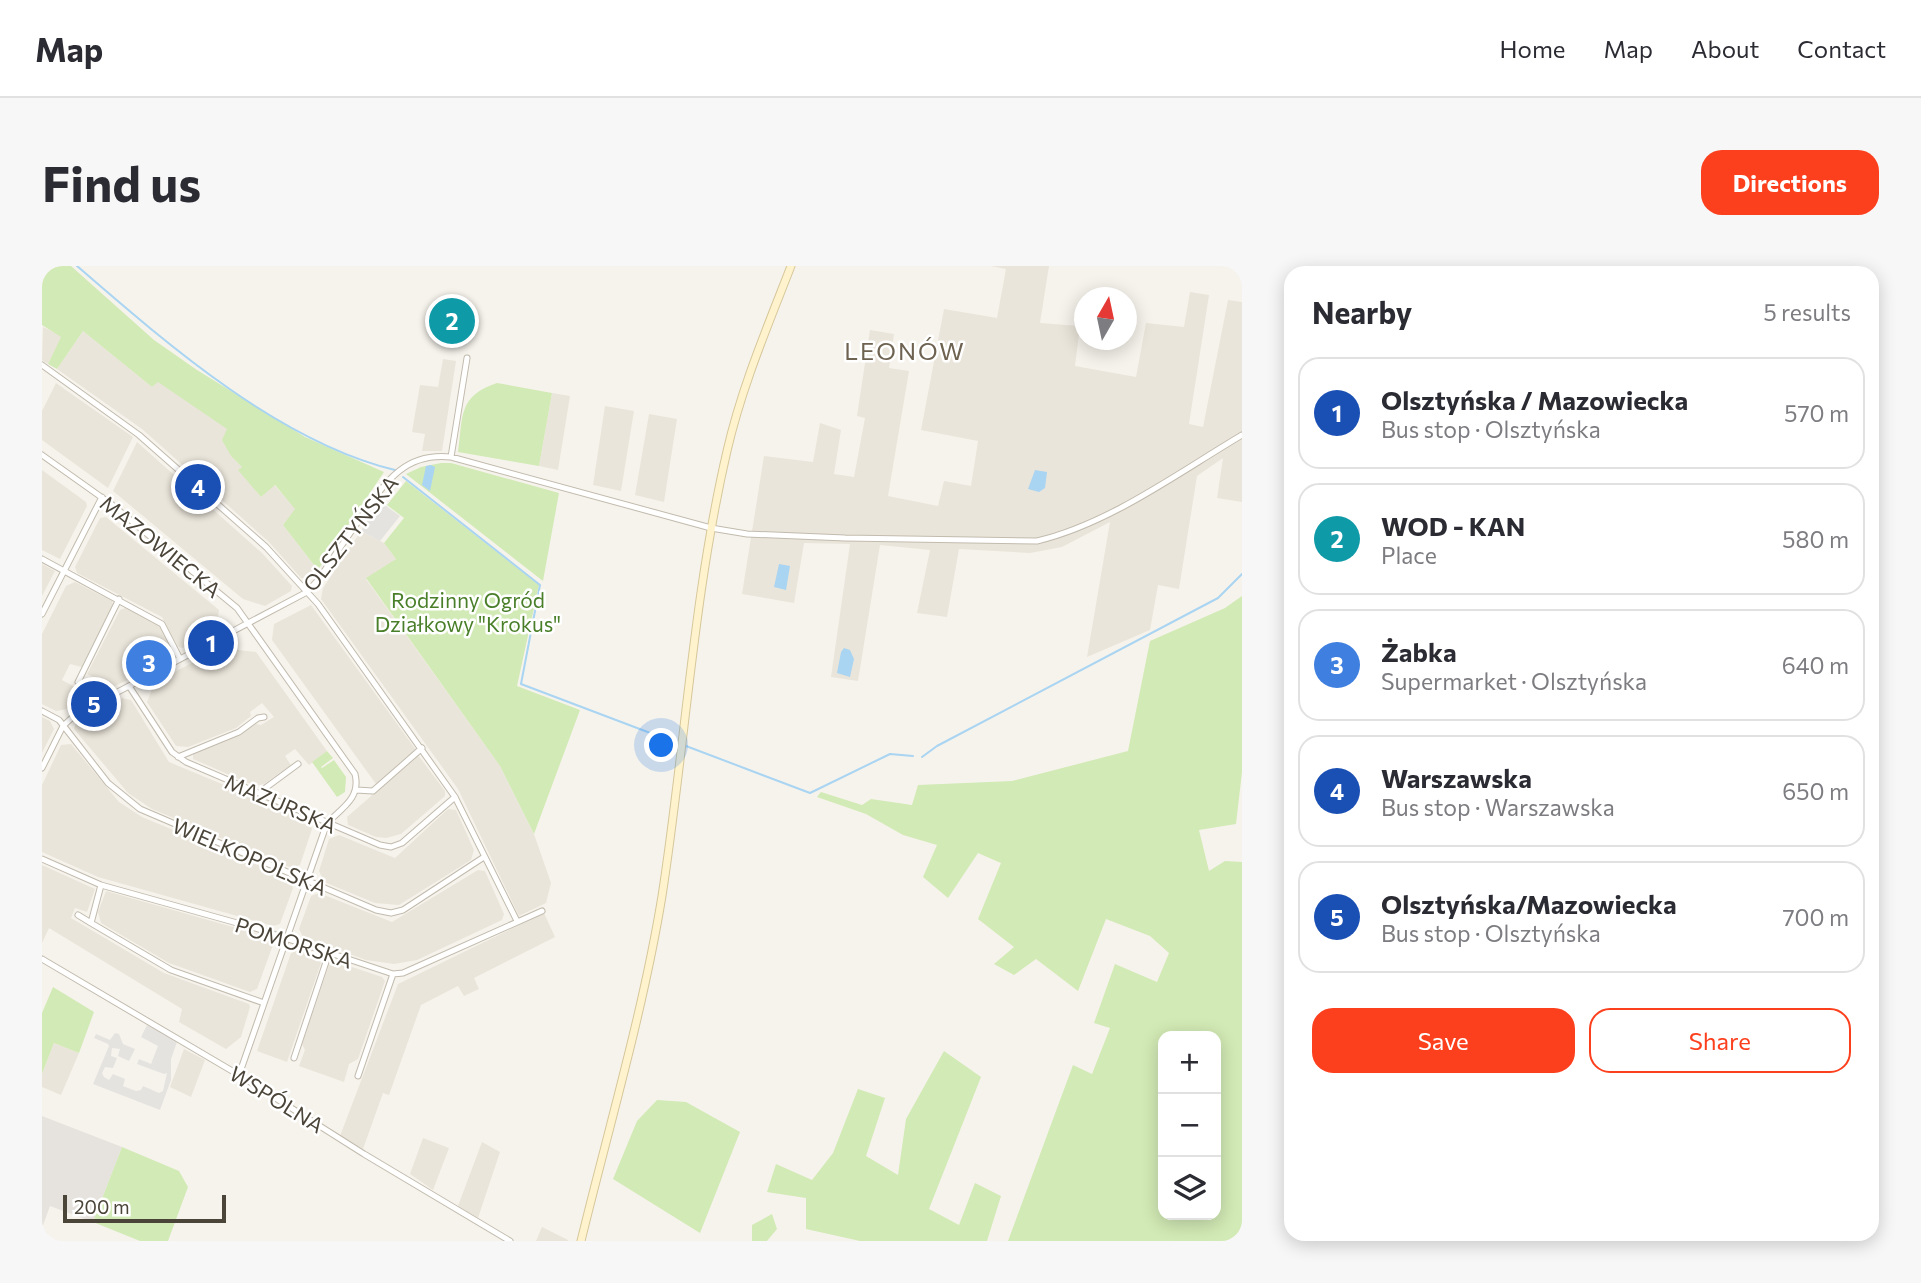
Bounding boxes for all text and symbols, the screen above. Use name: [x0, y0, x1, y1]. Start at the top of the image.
text: Map: [35, 28, 103, 69]
text: Home: [1500, 34, 1566, 63]
text: Map: [1604, 34, 1653, 63]
text: About: [1691, 34, 1759, 63]
text: Contact: [1797, 34, 1886, 63]
button: Directions: [1701, 150, 1879, 215]
text: Find us: [42, 152, 201, 212]
north arrow: [1074, 287, 1137, 350]
text: Nearby: [1312, 293, 1412, 330]
pin: 2: [429, 295, 475, 347]
text: 5 results: [1763, 298, 1851, 326]
district label: LEONÓW: [844, 336, 966, 365]
text: Olsztyńska / Mazowiecka: [1381, 384, 1688, 415]
text: 1: [1332, 399, 1342, 427]
text: 570 m: [1784, 399, 1849, 427]
text: Bus stop · Olsztyńska: [1381, 415, 1601, 443]
pin: 4: [175, 461, 221, 513]
street label: OLSZTYŃSKA: [297, 470, 403, 596]
street label: MAZOWIECKA: [96, 490, 226, 602]
text: WOD - KAN: [1381, 510, 1525, 541]
text: 2: [1330, 525, 1344, 553]
text: 580 m: [1782, 525, 1849, 553]
text: Place: [1381, 541, 1437, 569]
park label: Rodzinny Ogród Działkowy "Krokus": [375, 587, 561, 636]
pin: 1: [188, 617, 234, 669]
text: Żabka: [1381, 636, 1457, 667]
pin: 3: [126, 637, 172, 689]
text: 3: [1330, 651, 1344, 679]
text: 640 m: [1782, 651, 1849, 679]
text: Supermarket · Olsztyńska: [1381, 667, 1647, 695]
pin: 5: [71, 678, 117, 730]
your location: [644, 728, 678, 762]
text: Warszawska: [1381, 762, 1532, 793]
street label: MAZURSKA: [221, 768, 341, 838]
text: 4: [1330, 777, 1344, 805]
text: 650 m: [1782, 777, 1849, 805]
text: Bus stop · Warszawska: [1381, 793, 1615, 821]
street label: WIELKOPOLSKA: [169, 812, 331, 900]
text: Olsztyńska/Mazowiecka: [1381, 888, 1677, 919]
text: 5: [1330, 903, 1344, 931]
text: 700 m: [1782, 903, 1849, 931]
street label: POMORSKA: [232, 911, 356, 973]
text: Bus stop · Olsztyńska: [1381, 919, 1601, 947]
button: Save: [1312, 1008, 1575, 1073]
button: Share: [1589, 1008, 1851, 1073]
map controls: [1158, 1031, 1221, 1220]
button: +: [1158, 1031, 1221, 1094]
street label: WSPÓLNA: [225, 1060, 329, 1138]
button: −: [1158, 1094, 1221, 1157]
button: layers: [1158, 1157, 1221, 1220]
scale bar: [63, 1192, 226, 1224]
text: 200 m: [74, 1195, 130, 1218]

